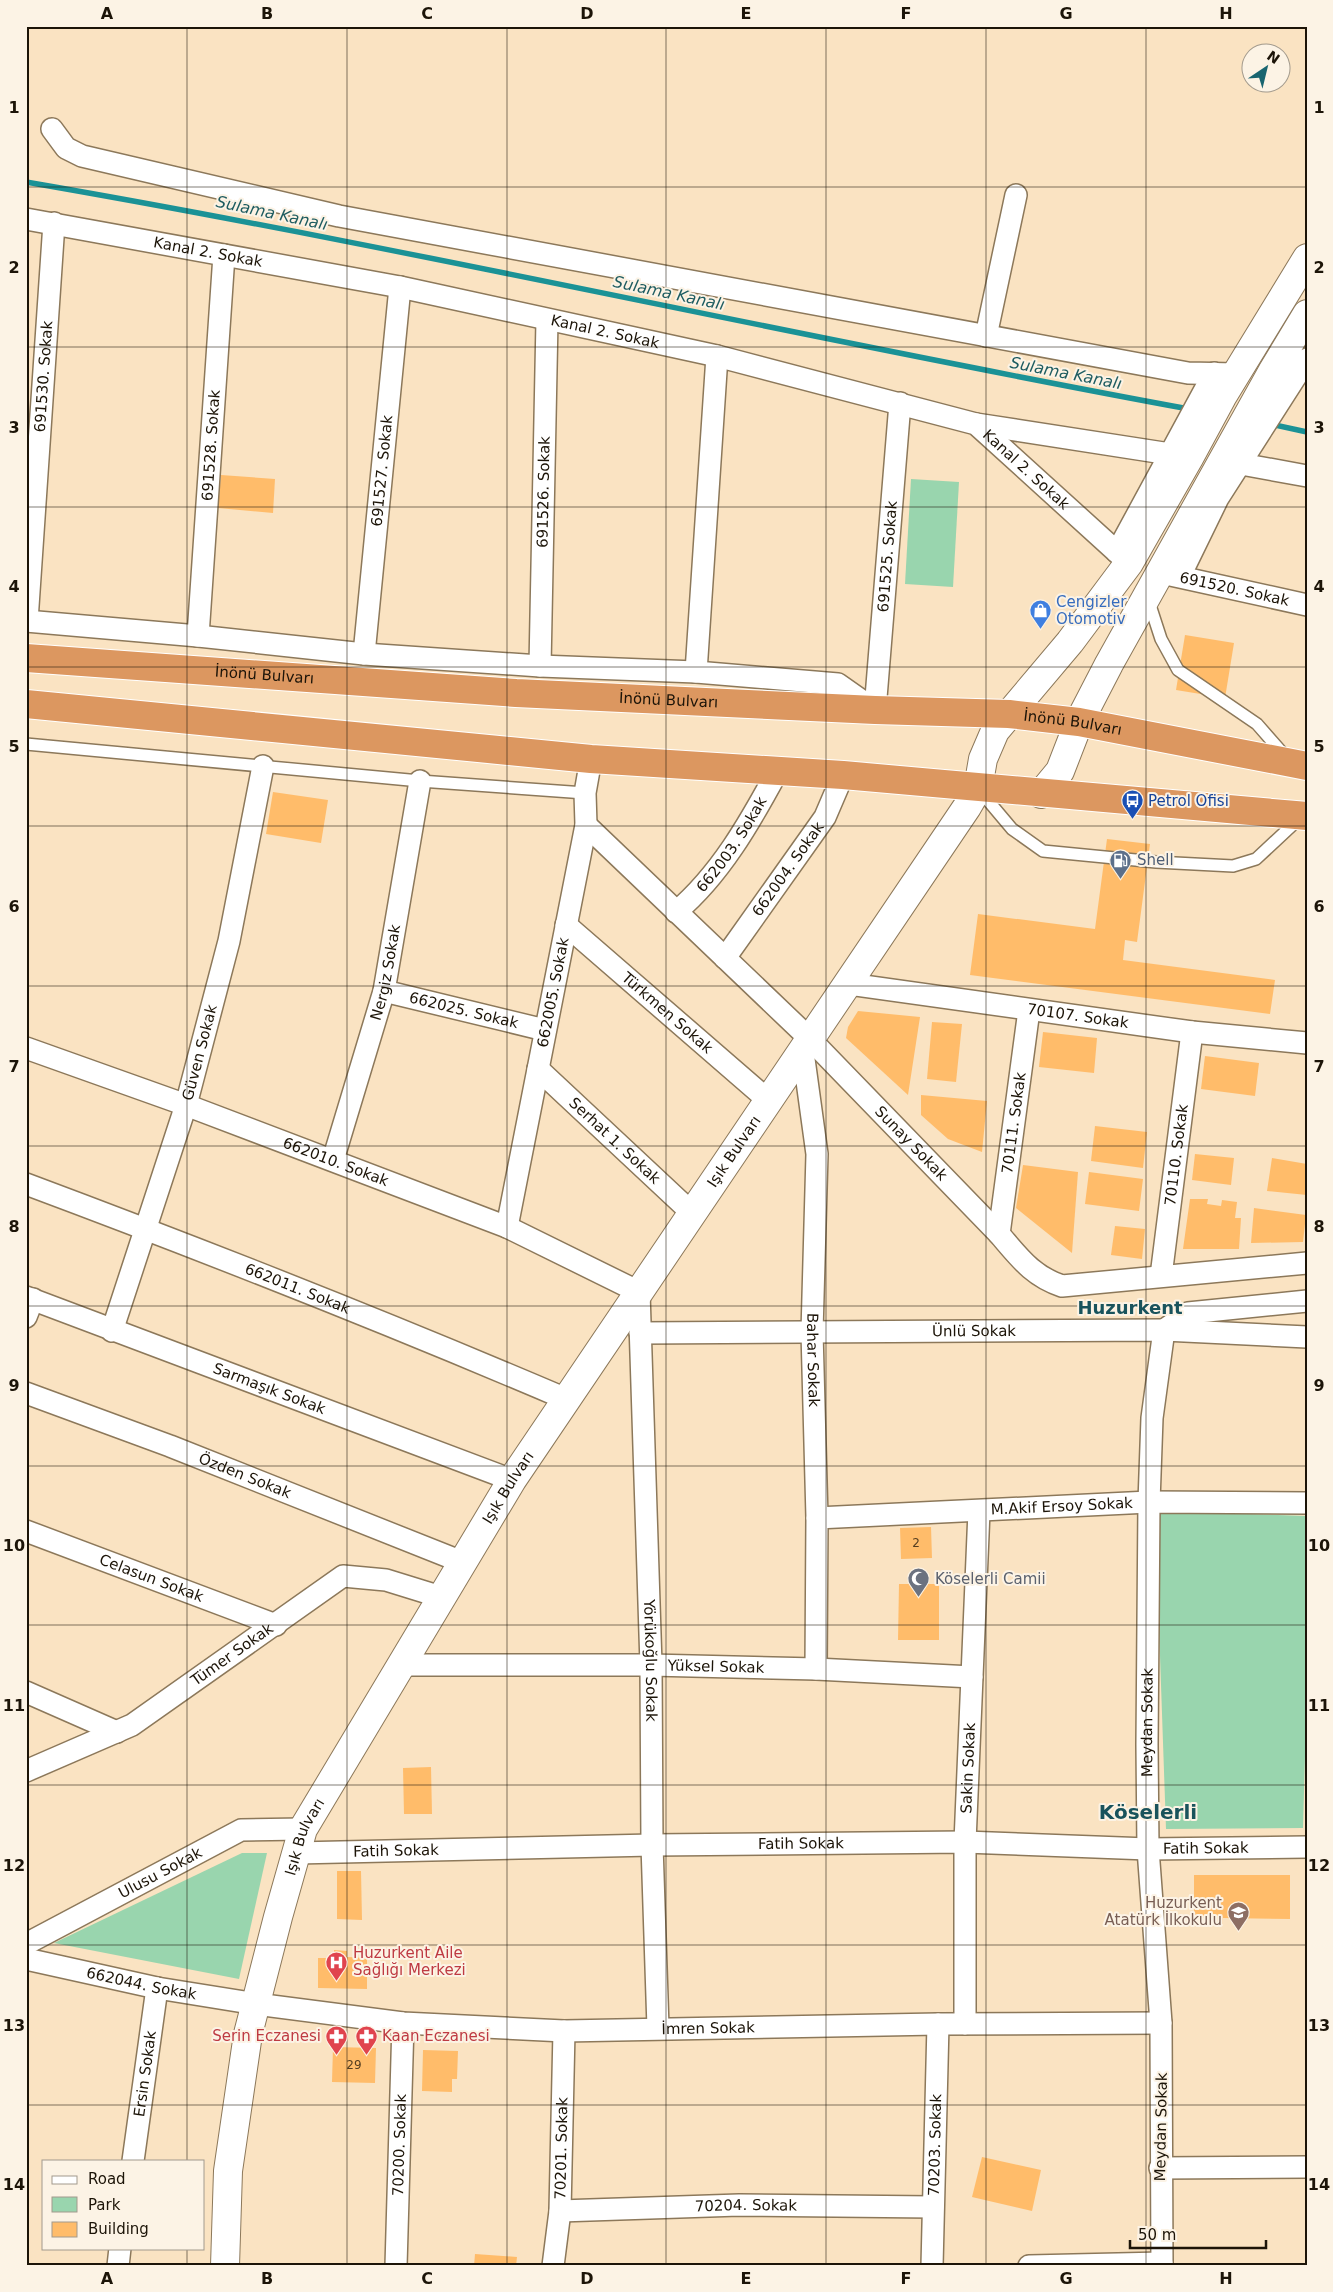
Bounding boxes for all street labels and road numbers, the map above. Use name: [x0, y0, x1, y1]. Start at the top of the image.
street label: Kanal 2. Sokak: [152, 233, 264, 271]
street label: Kanal 2. Sokak: [549, 311, 661, 352]
street label: 691530. Sokak: [31, 320, 56, 433]
street label: 691528. Sokak: [198, 389, 224, 502]
street label: 691527. Sokak: [368, 414, 396, 527]
street label: Kanal 2. Sokak: [979, 426, 1073, 514]
street label: 691526. Sokak: [533, 436, 554, 548]
street label: 691525. Sokak: [874, 500, 901, 613]
street label: 691520. Sokak: [1178, 568, 1291, 610]
street label: İnönü Bulvarı: [214, 662, 315, 688]
street label: İnönü Bulvarı: [619, 688, 719, 712]
street label: İnönü Bulvarı: [1022, 706, 1123, 739]
street label: 662003. Sokak: [692, 793, 771, 896]
street label: 662004. Sokak: [748, 818, 828, 920]
street label: Nergiz Sokak: [367, 923, 404, 1023]
street label: 662005. Sokak: [533, 936, 573, 1049]
street label: Türkmen Sokak: [617, 968, 717, 1057]
street label: 662025. Sokak: [407, 988, 520, 1032]
street label: 70107. Sokak: [1026, 1000, 1130, 1032]
street label: Güven Sokak: [179, 1002, 221, 1103]
street label: 70111. Sokak: [998, 1071, 1030, 1175]
street label: Serhat 1. Sokak: [565, 1094, 664, 1188]
street label: Sunay Sokak: [871, 1102, 951, 1184]
street label: 70110. Sokak: [1161, 1103, 1192, 1207]
street label: Işık Bulvarı: [704, 1112, 765, 1191]
street label: 662010. Sokak: [280, 1134, 391, 1190]
street label: 662011. Sokak: [242, 1260, 353, 1318]
street label: Bahar Sokak: [803, 1313, 823, 1408]
street label: Ünlü Sokak: [932, 1321, 1016, 1340]
street label: Sarmaşık Sokak: [210, 1359, 328, 1418]
street label: Özden Sokak: [196, 1448, 294, 1502]
street label: Işık Bulvarı: [479, 1448, 538, 1527]
street label: M.Akif Ersoy Sokak: [990, 1494, 1134, 1519]
street label: Celasun Sokak: [97, 1550, 206, 1606]
street label: Yörükoğlu Sokak: [640, 1598, 660, 1722]
street label: Tümer Sokak: [187, 1619, 277, 1690]
street label: Yüksel Sokak: [666, 1656, 765, 1677]
street label: Meydan Sokak: [1138, 1668, 1157, 1777]
street label: Sakin Sokak: [957, 1722, 979, 1814]
street label: Işık Bulvarı: [281, 1795, 328, 1878]
street label: Fatih Sokak: [758, 1834, 844, 1853]
street label: Fatih Sokak: [1163, 1839, 1249, 1858]
street label: Fatih Sokak: [353, 1841, 439, 1861]
street label: Ulusu Sokak: [116, 1843, 205, 1902]
street label: 662044. Sokak: [85, 1964, 198, 2003]
street label: İmren Sokak: [661, 2018, 755, 2038]
street label: Ersin Sokak: [130, 2029, 160, 2118]
street label: Meydan Sokak: [1151, 2072, 1171, 2182]
street label: 70200. Sokak: [389, 2093, 410, 2196]
street label: 70203. Sokak: [925, 2093, 945, 2196]
street label: 70201. Sokak: [551, 2097, 572, 2200]
street label: 70204. Sokak: [694, 2196, 797, 2215]

